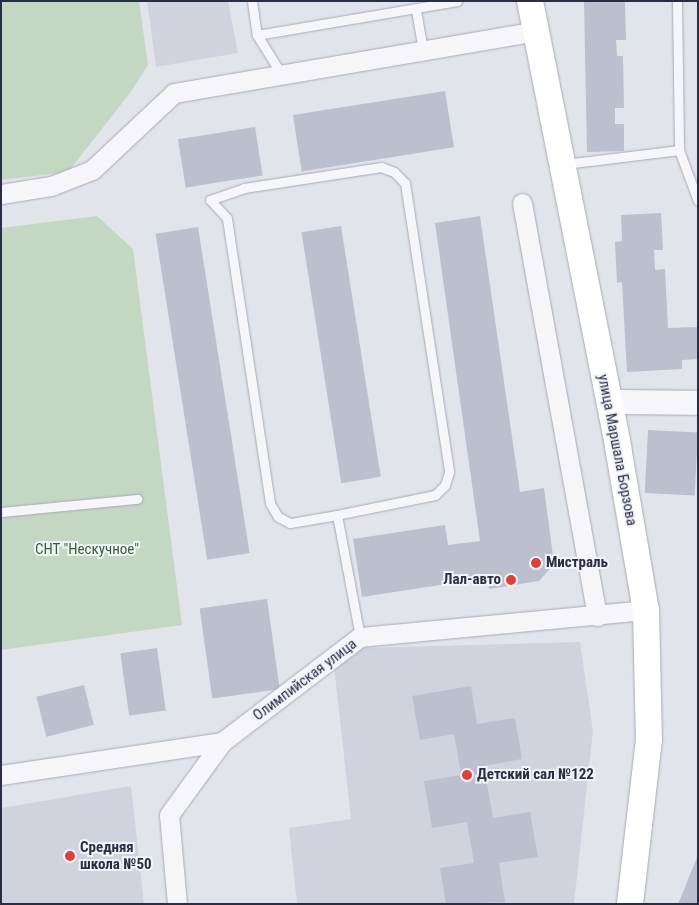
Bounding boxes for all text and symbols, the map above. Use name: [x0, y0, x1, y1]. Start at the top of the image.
street label: улица Маршала Борзова: [593, 373, 641, 527]
park label: СНТ "Нескучное": [35, 541, 139, 559]
place label: Мистраль: [546, 554, 608, 572]
marker: Мистраль: [530, 557, 542, 569]
place label: Лал-авто: [443, 571, 501, 589]
marker: Лал-авто: [505, 574, 517, 586]
street label: Олимпийская улица: [250, 635, 360, 725]
place label: Детский сал №122: [477, 766, 594, 784]
marker: Детский сал №122: [461, 769, 473, 781]
place label: Средняя школа №50: [80, 838, 152, 873]
marker: Средняя школа №50: [64, 850, 76, 862]

